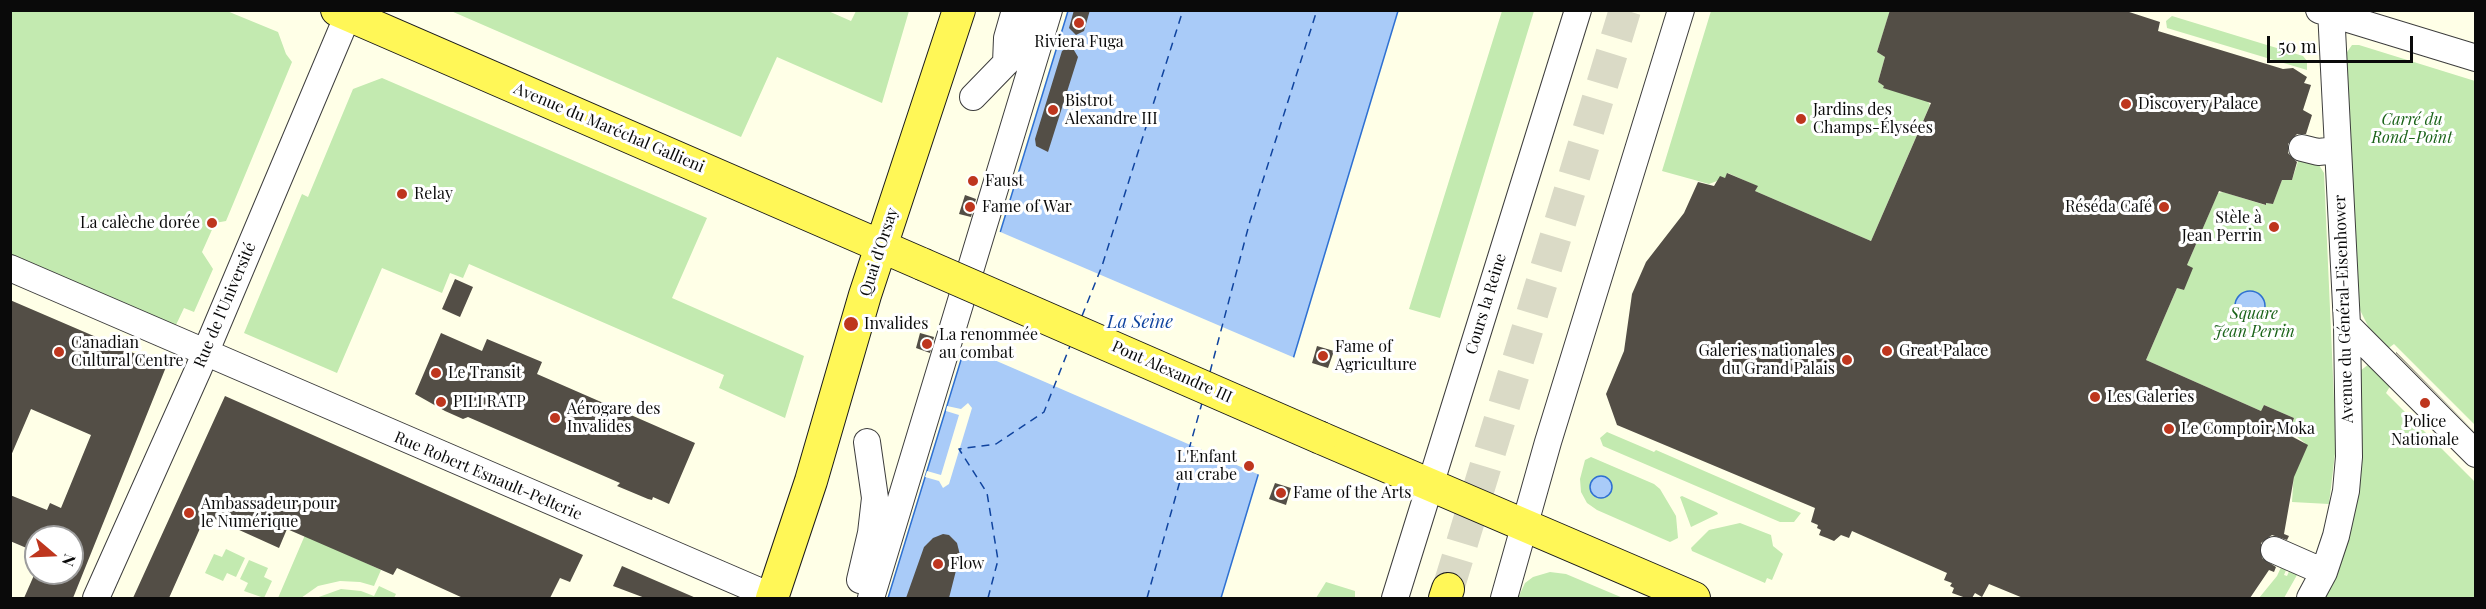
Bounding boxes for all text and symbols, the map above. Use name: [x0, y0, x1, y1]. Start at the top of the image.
marker: Riviera Fuga: [1072, 16, 1086, 30]
scale bar: [2270, 24, 2416, 62]
place label: Riviera Fuga: [1034, 32, 1124, 52]
text: 50 m: [2278, 34, 2317, 58]
street label: Avenue du Maréchal Gallieni: [511, 79, 707, 177]
place label: Bistrot Alexandre III: [1065, 91, 1158, 129]
place label: Discovery Palace: [2138, 94, 2258, 114]
marker: Discovery Palace: [2119, 97, 2133, 111]
place label: Jardins des Champs-Élysées: [1813, 100, 1933, 138]
marker: Bistrot Alexandre III: [1046, 103, 1060, 117]
park label: Carré du Rond-Point: [2371, 110, 2453, 148]
marker: Jardins des Champs-Élysées: [1794, 112, 1808, 126]
place label: Faust: [985, 171, 1024, 191]
marker: Faust: [966, 174, 980, 188]
place label: Relay: [414, 184, 453, 204]
marker: Relay: [395, 187, 409, 201]
street label: Avenue du Général-Eisenhower: [2330, 194, 2358, 424]
place label: Fame of War: [982, 197, 1072, 217]
place label: Réséda Café: [2065, 197, 2152, 217]
marker: Fame of War: [963, 200, 977, 214]
marker: Réséda Café: [2157, 200, 2171, 214]
street label: Quai d'Orsay: [856, 205, 902, 299]
place label: Stèle à Jean Perrin: [2182, 208, 2262, 246]
place label: La calèche dorée: [80, 213, 200, 233]
marker: La calèche dorée: [205, 216, 219, 230]
marker: Stèle à Jean Perrin: [2267, 220, 2281, 234]
street label: Rue de l'Université: [190, 240, 260, 370]
street label: Cours la Reine: [1462, 251, 1510, 357]
park label: Square Jean Perrin: [2213, 304, 2295, 342]
water label: La Seine: [1107, 311, 1173, 333]
place label: Invalides: [864, 314, 928, 334]
marker: Invalides: [842, 315, 860, 333]
place label: La renommée au combat: [939, 325, 1038, 363]
place label: Canadian Cultural Centre: [71, 333, 184, 371]
marker: La renommée au combat: [920, 337, 934, 351]
street label: Pont Alexandre III: [1109, 337, 1235, 407]
place label: Fame of Agriculture: [1335, 337, 1417, 375]
place label: Galeries nationales du Grand Palais: [1698, 341, 1835, 379]
place label: Great Palace: [1899, 341, 1988, 361]
marker: Great Palace: [1880, 344, 1894, 358]
marker: Canadian Cultural Centre: [52, 345, 66, 359]
marker: Fame of Agriculture: [1316, 349, 1330, 363]
marker: Galeries nationales du Grand Palais: [1840, 353, 1854, 367]
place label: Le Transit: [448, 363, 522, 383]
marker: Le Transit: [429, 366, 443, 380]
place label: Les Galeries: [2107, 387, 2194, 407]
marker: Les Galeries: [2088, 390, 2102, 404]
place label: PILI RATP: [453, 392, 526, 412]
marker: PILI RATP: [434, 395, 448, 409]
marker: Police Nationale: [2418, 396, 2432, 410]
place label: Aérogare des Invalides: [567, 399, 660, 437]
marker: Aérogare des Invalides: [548, 411, 562, 425]
place label: Police Nationale: [2391, 412, 2459, 450]
place label: Le Comptoir Moka: [2181, 419, 2315, 439]
marker: Le Comptoir Moka: [2162, 422, 2176, 436]
street label: Rue Robert Esnault-Pelterie: [391, 428, 585, 524]
place label: L'Enfant au crabe: [1176, 447, 1237, 485]
marker: L'Enfant au crabe: [1242, 459, 1256, 473]
place label: Fame of the Arts: [1293, 483, 1411, 503]
marker: Fame of the Arts: [1274, 486, 1288, 500]
place label: Ambassadeur pour le Numérique: [201, 494, 337, 532]
marker: Ambassadeur pour le Numérique: [182, 506, 196, 520]
north arrow: [24, 525, 84, 585]
text: N: [58, 551, 81, 569]
place label: Flow: [950, 554, 984, 574]
marker: Flow: [931, 557, 945, 571]

